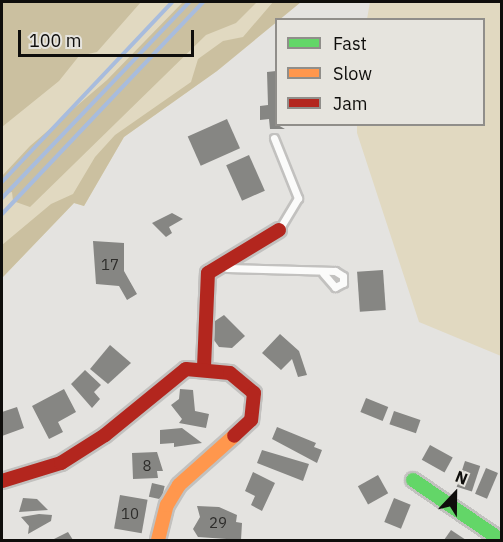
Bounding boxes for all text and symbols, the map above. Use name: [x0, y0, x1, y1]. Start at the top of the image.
scale bar: [21, 18, 196, 56]
legend: [275, 18, 485, 126]
text: 100 m: [29, 29, 81, 52]
text: Fast: [333, 32, 367, 55]
text: Slow: [333, 62, 372, 85]
text: Jam: [333, 92, 368, 115]
house number: 17: [101, 256, 119, 274]
house number: 8: [143, 457, 151, 475]
north arrow: [425, 464, 485, 524]
text: N: [453, 466, 471, 489]
house number: 10: [121, 505, 139, 523]
house number: 29: [209, 514, 227, 532]

